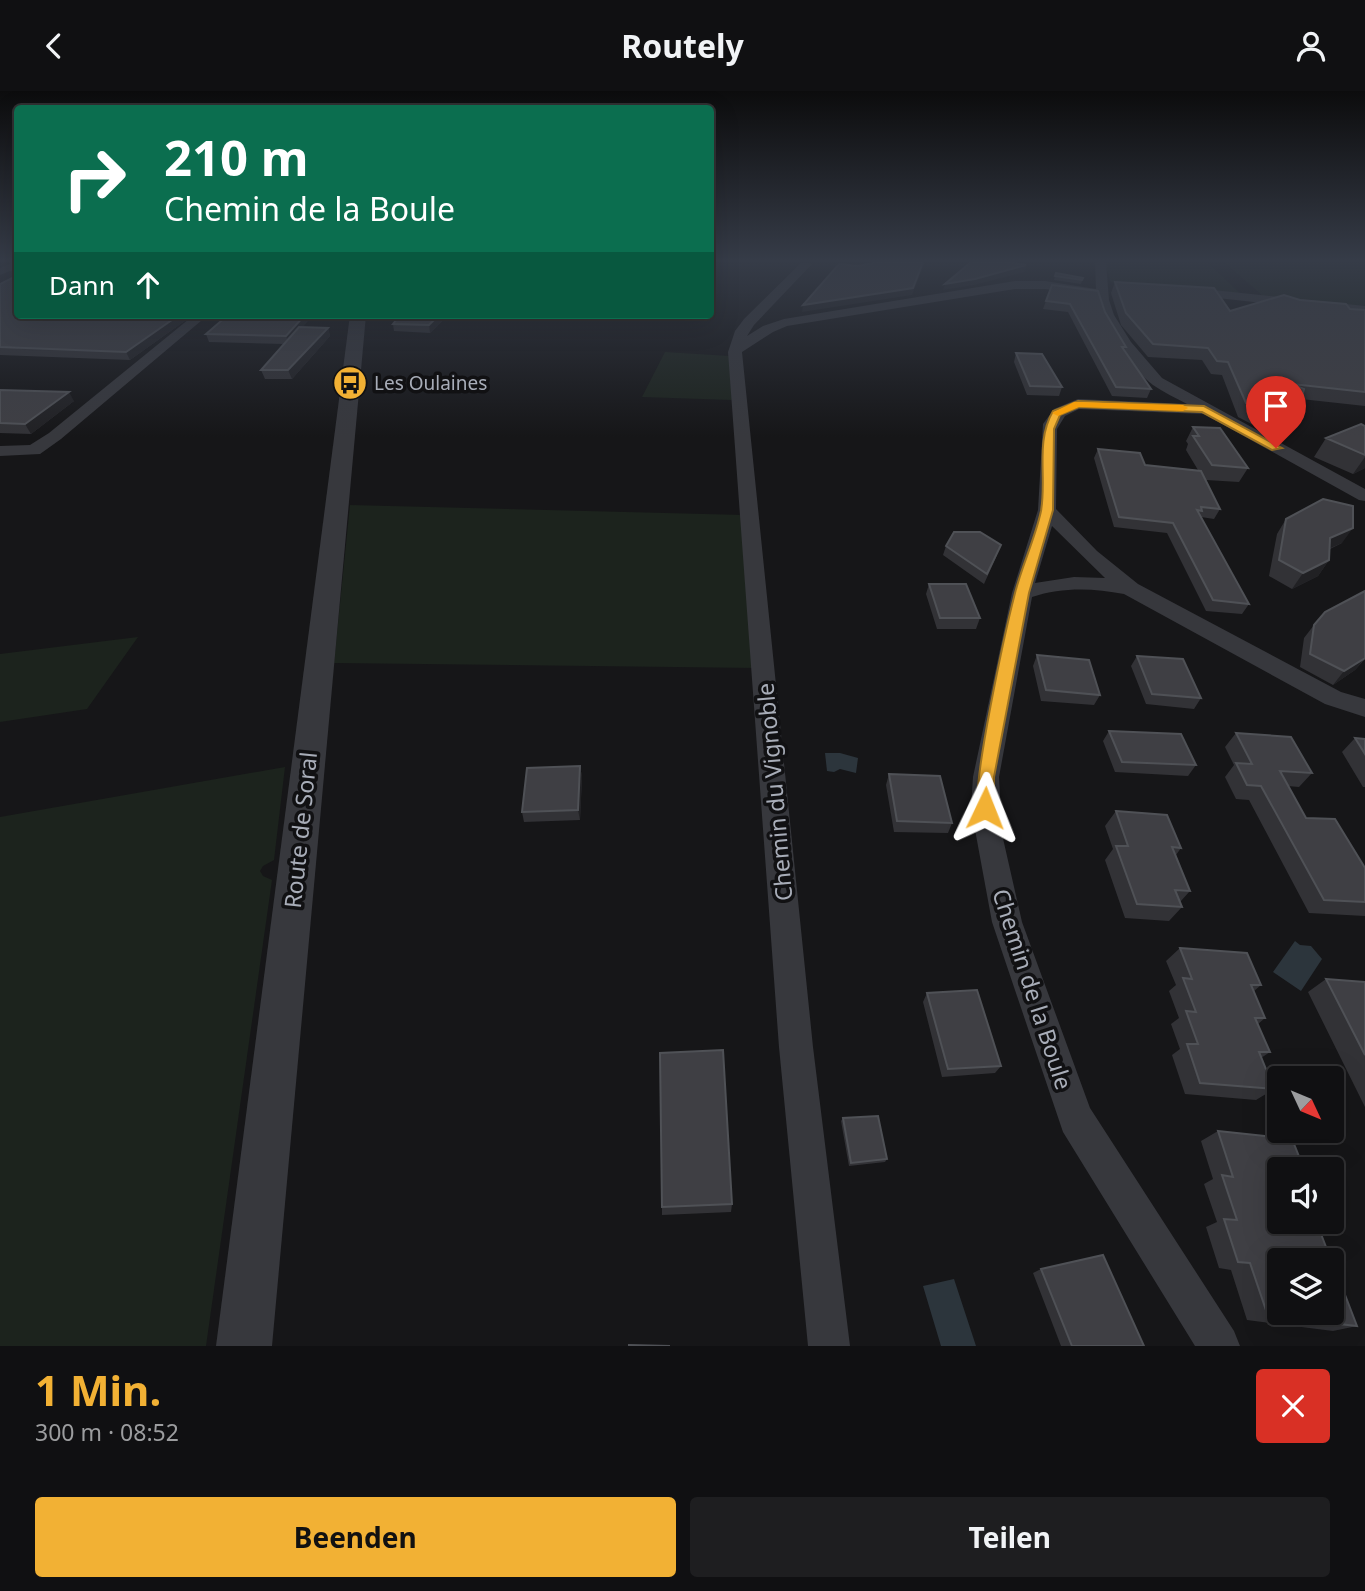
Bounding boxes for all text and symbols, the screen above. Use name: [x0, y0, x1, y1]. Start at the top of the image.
text: Routely: [621, 24, 744, 67]
icon: back: [35, 27, 73, 65]
icon: person: [1292, 27, 1330, 65]
text: 210 m: [164, 124, 309, 190]
icon: right: [49, 133, 140, 224]
text: Chemin de la Boule: [164, 187, 455, 230]
icon: ahead: [129, 266, 167, 304]
text: Dann: [49, 267, 115, 303]
bus stop icon: Les Oulaines: [331, 364, 369, 402]
place label: Les Oulaines: [374, 370, 487, 396]
pin: [1246, 376, 1306, 448]
icon: arrive: [1257, 387, 1295, 425]
street label: Chemin du Vignoble: [749, 682, 799, 902]
street label: Route de Soral: [276, 750, 324, 910]
position arrow: [948, 771, 1022, 845]
street label: Chemin de la Boule: [985, 885, 1081, 1093]
north arrow: [1267, 1066, 1344, 1143]
map controls: [1267, 1066, 1344, 1325]
button: sound: [1267, 1157, 1344, 1234]
button: layers: [1267, 1248, 1344, 1325]
text: 1 Min.: [35, 1361, 161, 1418]
button: close: [1256, 1369, 1330, 1443]
text: 300 m · 08:52: [35, 1416, 179, 1448]
button: Beenden: [35, 1497, 676, 1577]
button: Teilen: [690, 1497, 1330, 1577]

